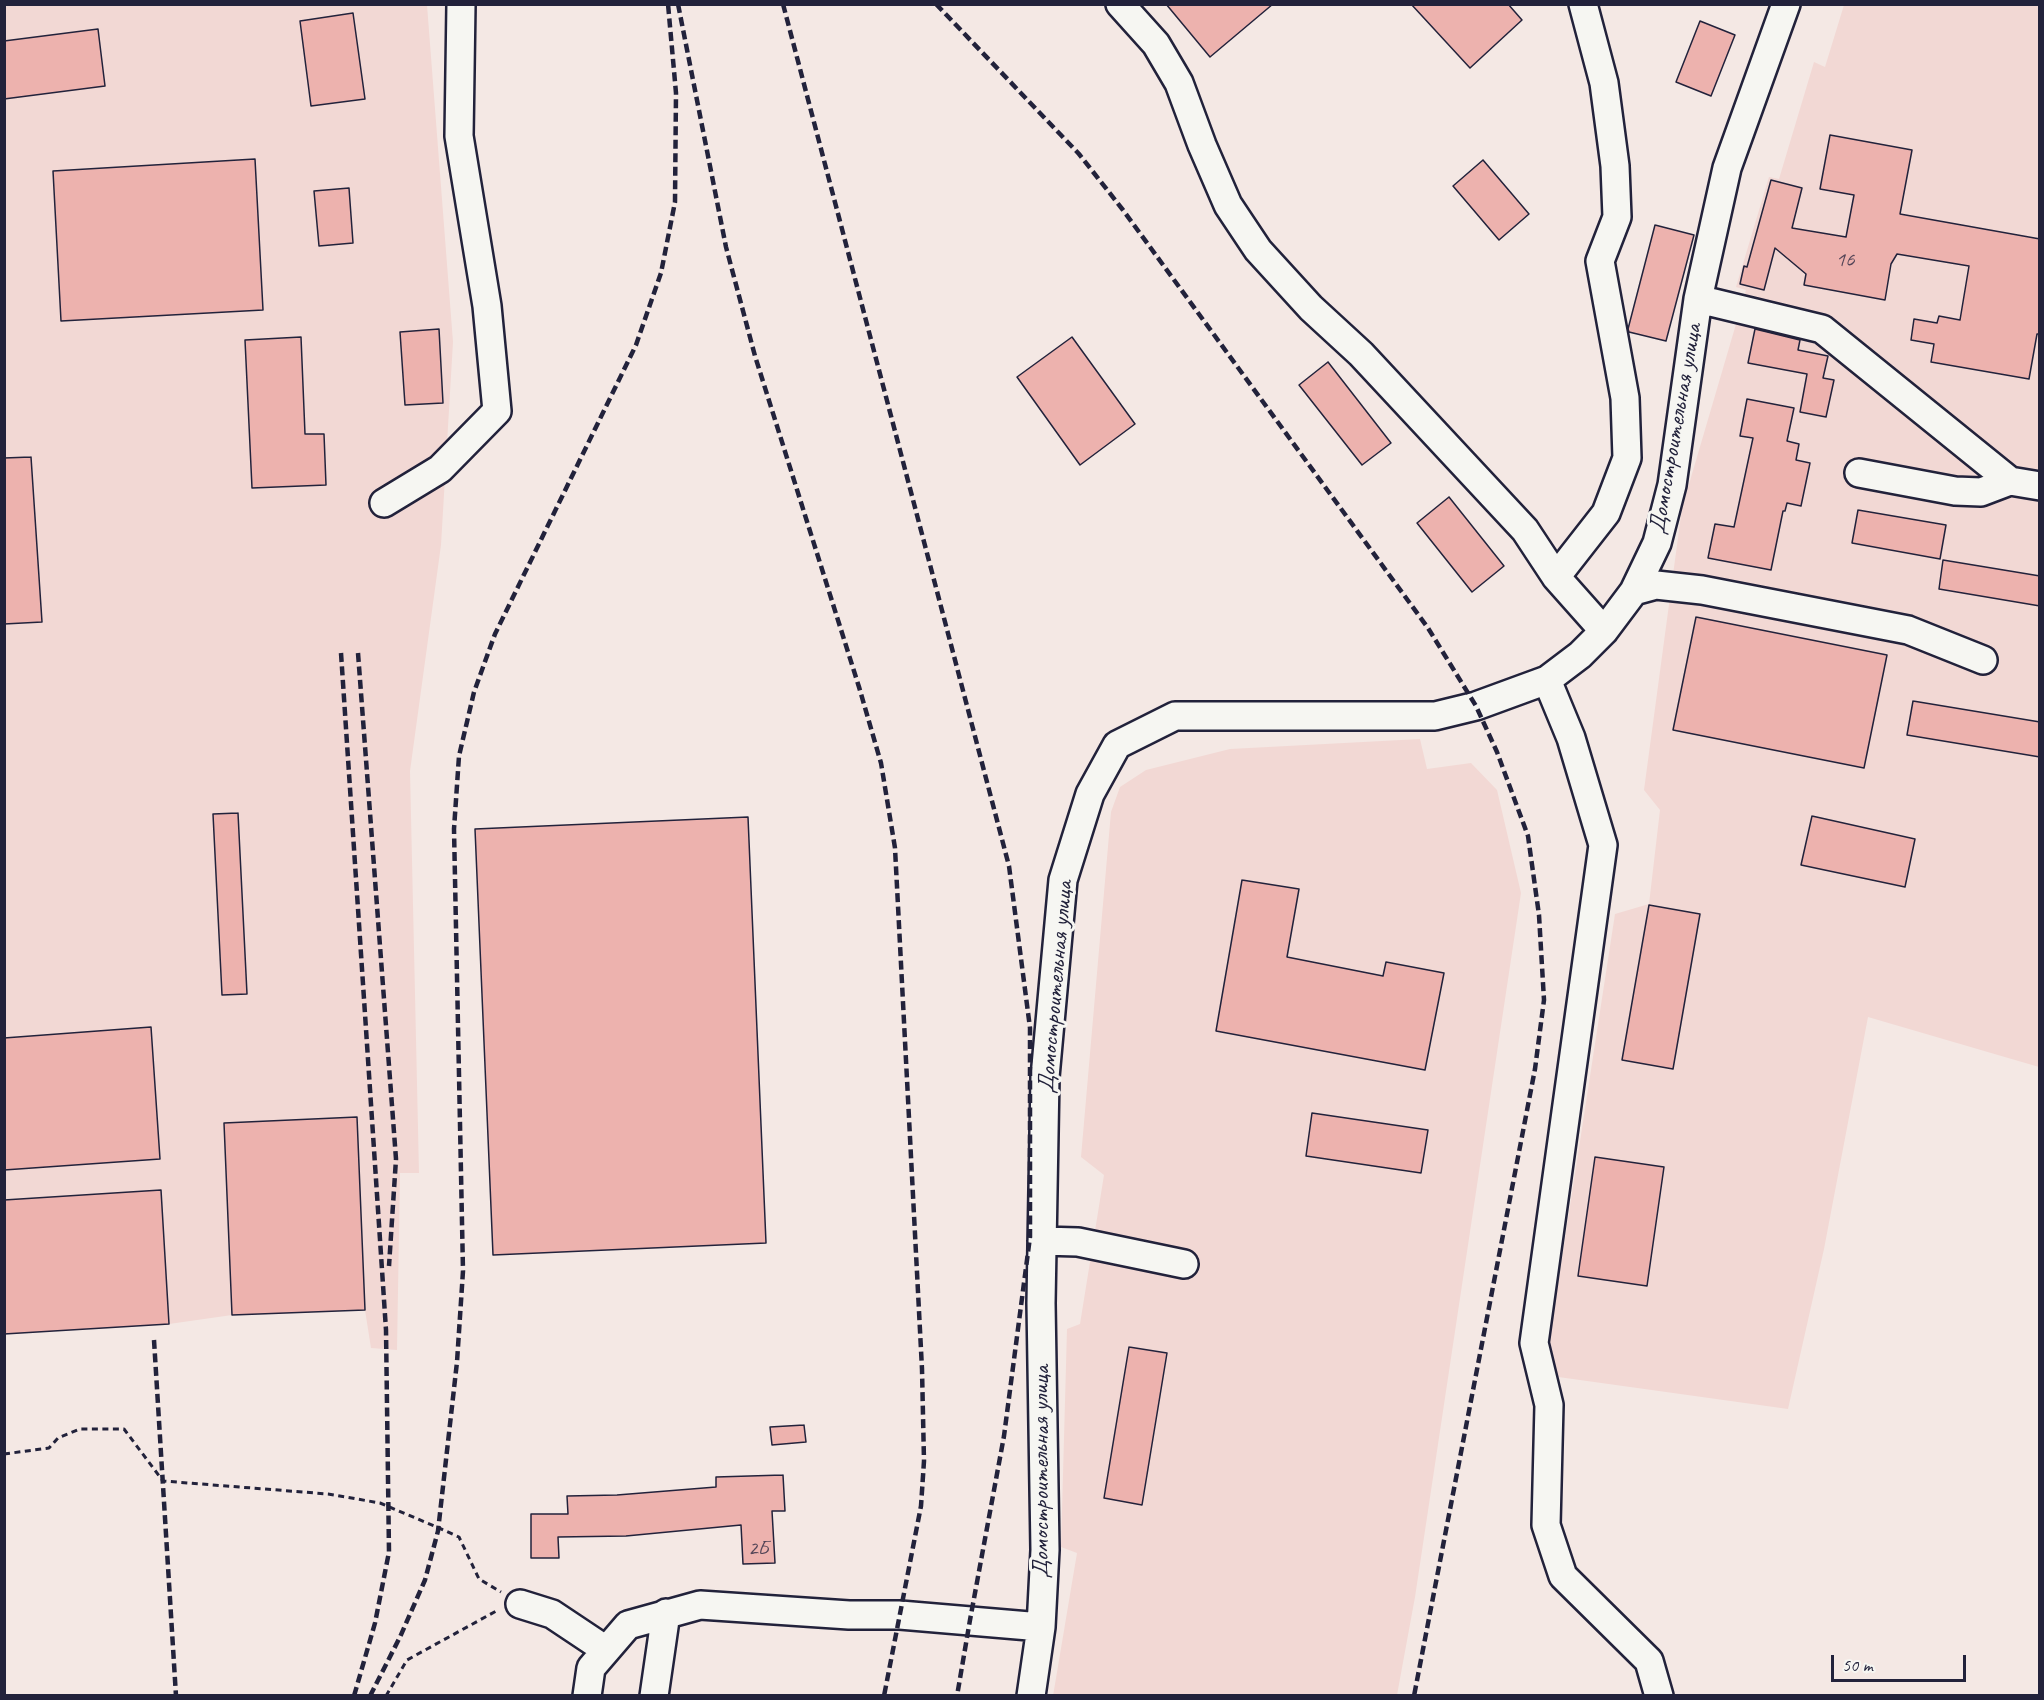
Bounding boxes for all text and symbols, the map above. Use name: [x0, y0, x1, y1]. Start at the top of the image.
house number: 16: [1836, 247, 1854, 273]
street label: Домостроительная улица: [1643, 321, 1709, 537]
street label: Домостроительная улица: [1032, 880, 1080, 1094]
street label: Домостроительная улица: [1028, 1365, 1056, 1579]
house number: 2Б: [748, 1536, 768, 1562]
scale bar: [1834, 1643, 1969, 1681]
text: 50 m: [1842, 1654, 1873, 1676]

